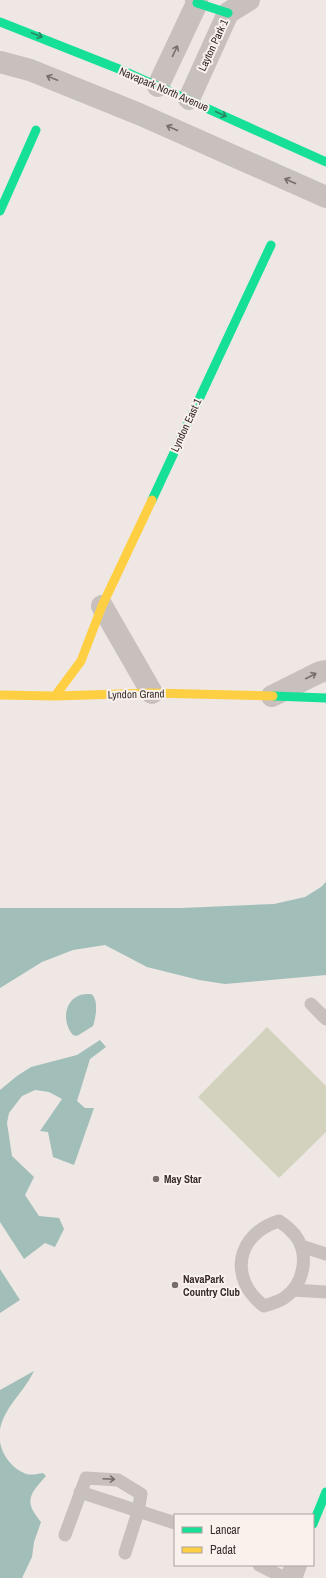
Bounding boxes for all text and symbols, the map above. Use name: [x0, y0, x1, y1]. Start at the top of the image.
street label: Layton Park 1: [195, 17, 231, 73]
one-way arrow: [30, 32, 42, 40]
one-way arrow: [172, 45, 179, 57]
street label: Navapark North Avenue: [117, 64, 211, 114]
one-way arrow: [46, 74, 58, 82]
one-way arrow: [214, 111, 226, 118]
one-way arrow: [166, 124, 178, 131]
one-way arrow: [285, 177, 297, 184]
street label: Lyndon East 1: [168, 396, 204, 454]
one-way arrow: [305, 672, 317, 679]
street label: Lyndon Grand: [107, 687, 165, 701]
place label: May Star: [164, 1172, 202, 1186]
marker: May Star: [151, 1174, 161, 1184]
place label: NavaPark Country Club: [183, 1272, 241, 1299]
marker: NavaPark Country Club: [170, 1280, 180, 1290]
one-way arrow: [102, 1475, 115, 1483]
legend: [174, 1514, 314, 1566]
text: Lancar: [210, 1522, 241, 1538]
text: Padat: [210, 1542, 236, 1558]

